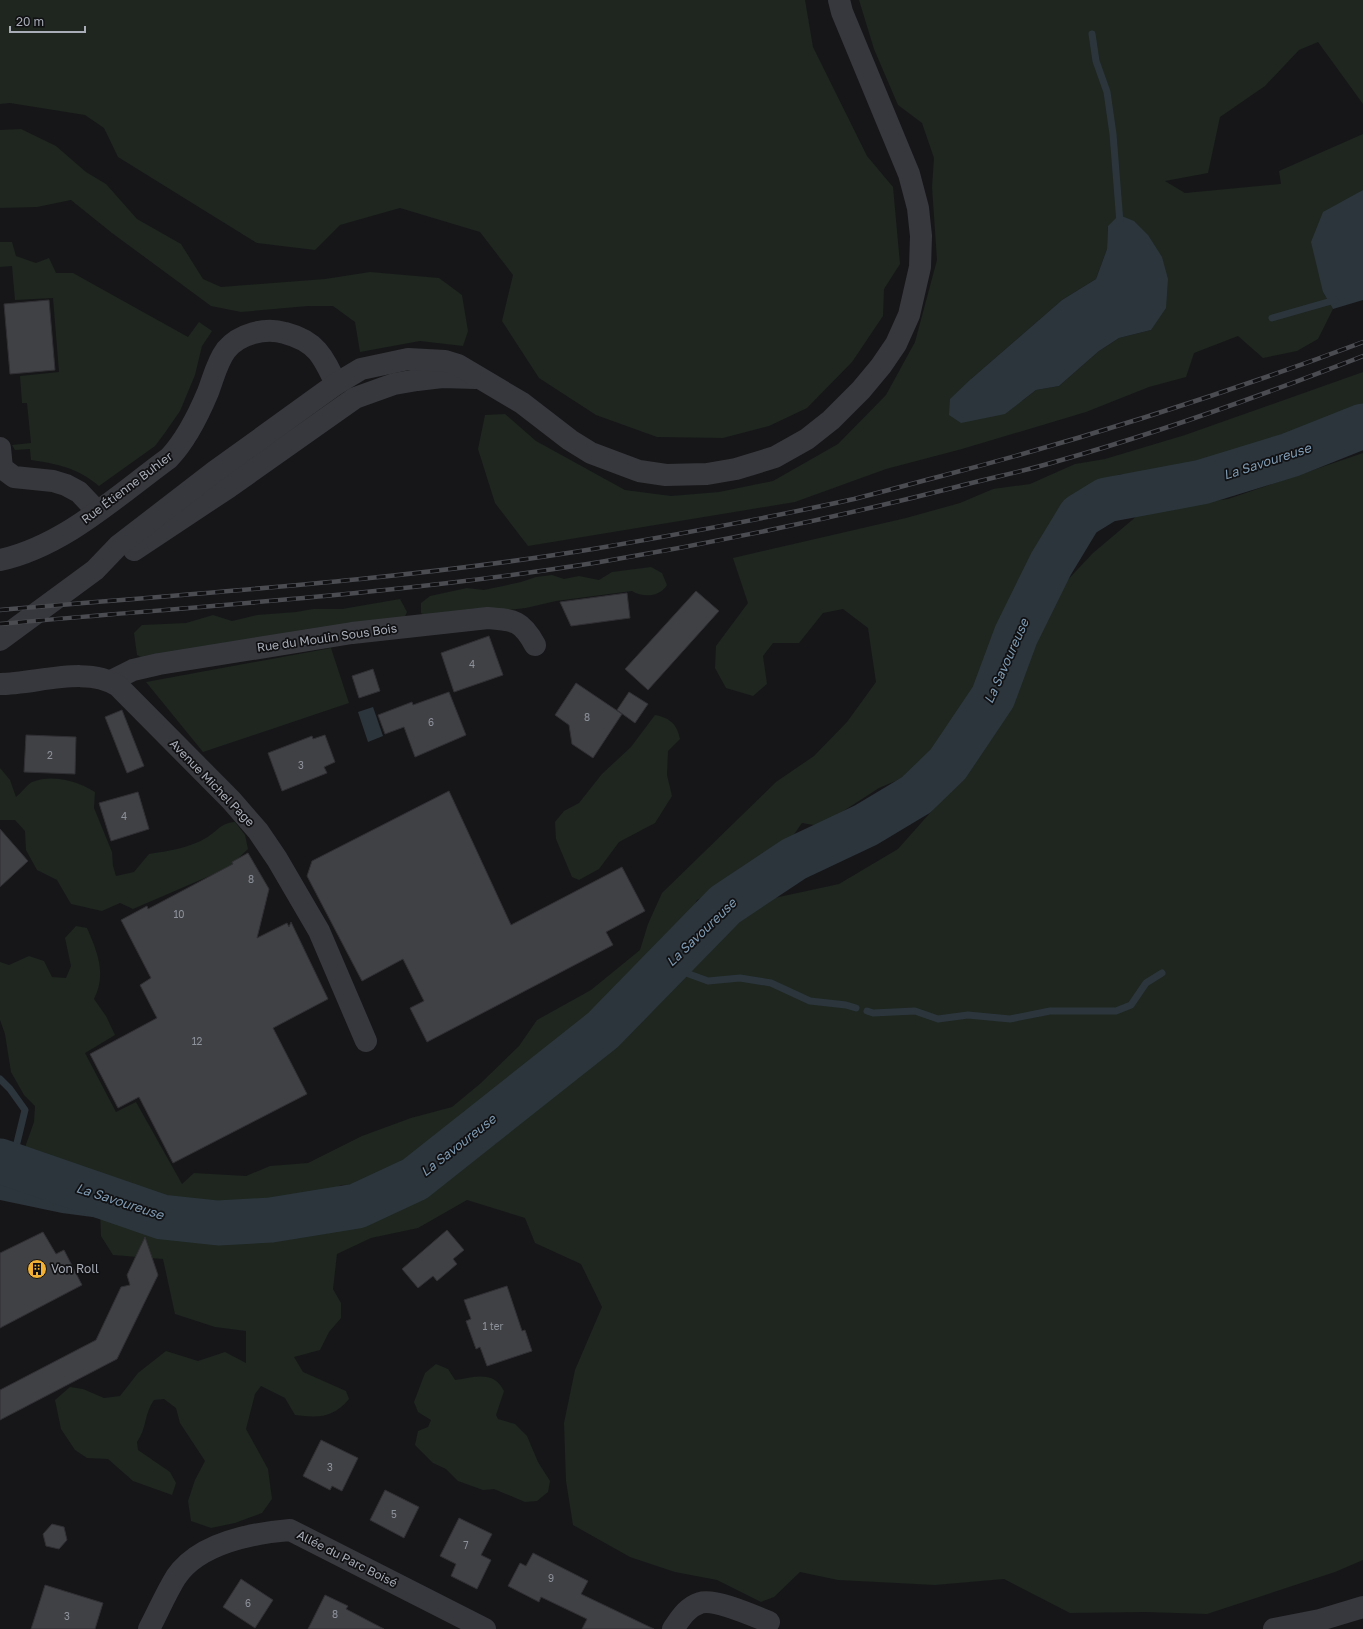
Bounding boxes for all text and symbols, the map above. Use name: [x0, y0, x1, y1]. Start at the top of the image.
scale bar: [10, 8, 85, 34]
text: 20 m: [16, 14, 44, 29]
water label: La Savoureuse: [1221, 439, 1314, 483]
street label: Rue Étienne Buhler: [78, 448, 175, 527]
water label: La Savoureuse: [980, 615, 1032, 706]
street label: Rue du Moulin Sous Bois: [256, 620, 398, 655]
house number: 4: [469, 658, 475, 670]
house number: 8: [584, 711, 590, 723]
house number: 6: [428, 716, 434, 728]
street label: Avenue Michel Page: [167, 736, 258, 829]
house number: 2: [47, 749, 53, 761]
house number: 3: [298, 759, 304, 771]
house number: 4: [121, 810, 127, 822]
house number: 8: [248, 873, 254, 885]
water label: La Savoureuse: [663, 894, 740, 969]
house number: 10: [173, 908, 185, 920]
house number: 12: [192, 1035, 203, 1047]
water label: La Savoureuse: [417, 1110, 500, 1179]
water label: La Savoureuse: [74, 1179, 167, 1223]
building icon: Von Roll: [26, 1258, 48, 1280]
place label: Von Roll: [51, 1261, 99, 1276]
house number: 1 ter: [482, 1320, 504, 1332]
house number: 3: [327, 1461, 333, 1473]
house number: 5: [391, 1508, 397, 1520]
street label: Allée du Parc Boisé: [295, 1527, 400, 1590]
house number: 7: [463, 1539, 469, 1551]
house number: 9: [548, 1572, 554, 1584]
house number: 6: [245, 1597, 251, 1609]
house number: 8: [332, 1608, 338, 1620]
house number: 3: [64, 1610, 70, 1622]

